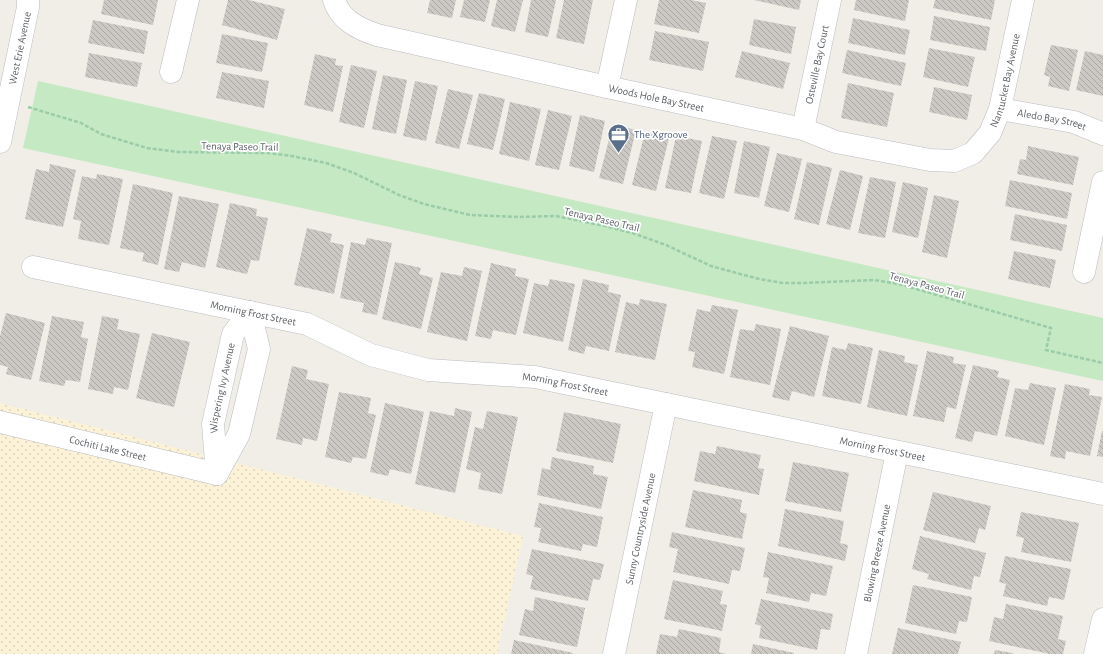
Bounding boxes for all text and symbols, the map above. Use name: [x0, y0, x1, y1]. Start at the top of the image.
street label: West Erie Avenue: [7, 11, 33, 86]
street label: Osteville Bay Court: [803, 24, 831, 105]
street label: Nantucket Bay Avenue: [988, 33, 1022, 129]
street label: Woods Hole Bay Street: [607, 82, 706, 114]
street label: Aledo Bay Street: [1016, 107, 1088, 133]
office icon: The Xgroove: [605, 121, 631, 154]
place label: The Xgroove: [634, 129, 688, 140]
street label: Tenaya Paseo Trail: [201, 140, 279, 153]
street label: Tenaya Paseo Trail: [563, 205, 641, 234]
street label: Tenaya Paseo Trail: [888, 270, 966, 301]
street label: Morning Frost Street: [209, 299, 297, 328]
street label: Wispering Ivy Avenue: [208, 342, 237, 434]
street label: Morning Frost Street: [522, 371, 609, 398]
street label: Cochiti Lake Street: [68, 434, 148, 463]
street label: Morning Frost Street: [839, 435, 927, 463]
street label: Sunny Countryside Avenue: [624, 472, 658, 586]
street label: Blowing Breeze Avenue: [862, 503, 892, 603]

